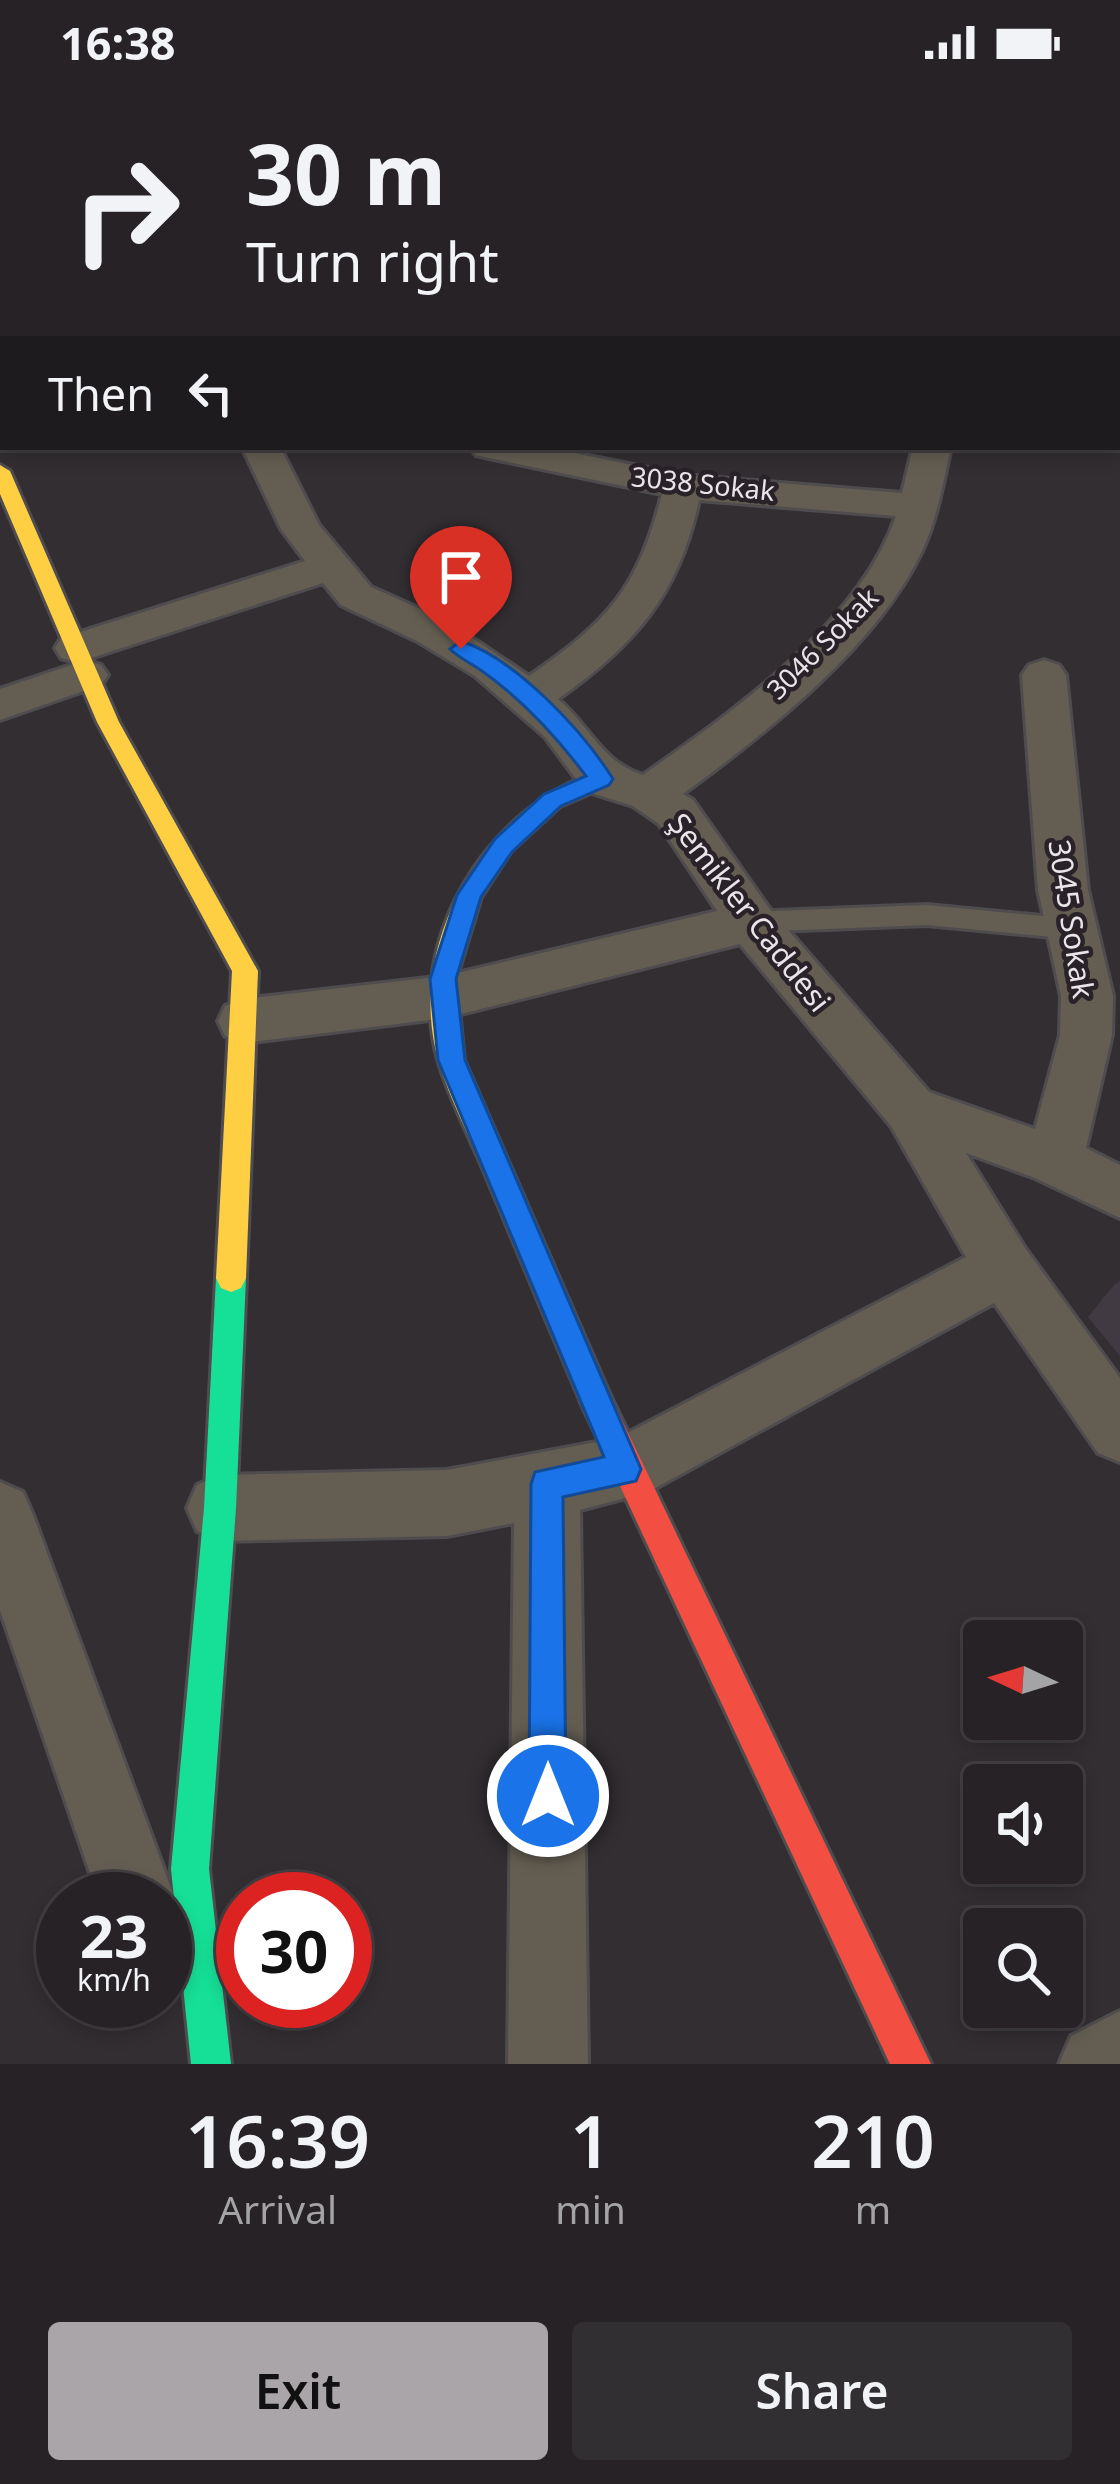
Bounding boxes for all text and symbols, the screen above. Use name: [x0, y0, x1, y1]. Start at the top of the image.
text: 16:38: [60, 12, 176, 73]
text: 30 m: [246, 115, 446, 230]
icon: right: [48, 132, 204, 288]
text: Turn right: [246, 224, 499, 298]
icon: left: [178, 360, 244, 426]
text: Then: [48, 363, 154, 424]
street label: 3038 Sokak: [629, 457, 777, 509]
pin: [410, 526, 512, 649]
icon: arrive: [428, 544, 494, 610]
street label: 3046 Sokak: [758, 579, 886, 707]
street label: Şemikler Caddesi: [659, 804, 841, 1020]
street label: 3045 Sokak: [1039, 837, 1105, 1001]
north arrow: [963, 1620, 1083, 1740]
map controls: [963, 1620, 1083, 2028]
position arrow: [485, 1733, 611, 1859]
button: sound: [963, 1764, 1083, 1884]
speed limit sign: 30: [216, 1872, 372, 2028]
text: 23: [80, 1894, 148, 1976]
button: search: [963, 1908, 1083, 2028]
text: km/h: [77, 1959, 151, 2000]
text: 16:39: [185, 2091, 370, 2189]
text: 1: [570, 2091, 611, 2189]
text: 210: [811, 2091, 935, 2189]
text: Arrival: [218, 2182, 337, 2235]
text: min: [555, 2182, 626, 2235]
text: m: [855, 2182, 891, 2235]
button: Exit: [48, 2322, 548, 2460]
button: Share: [572, 2322, 1072, 2460]

